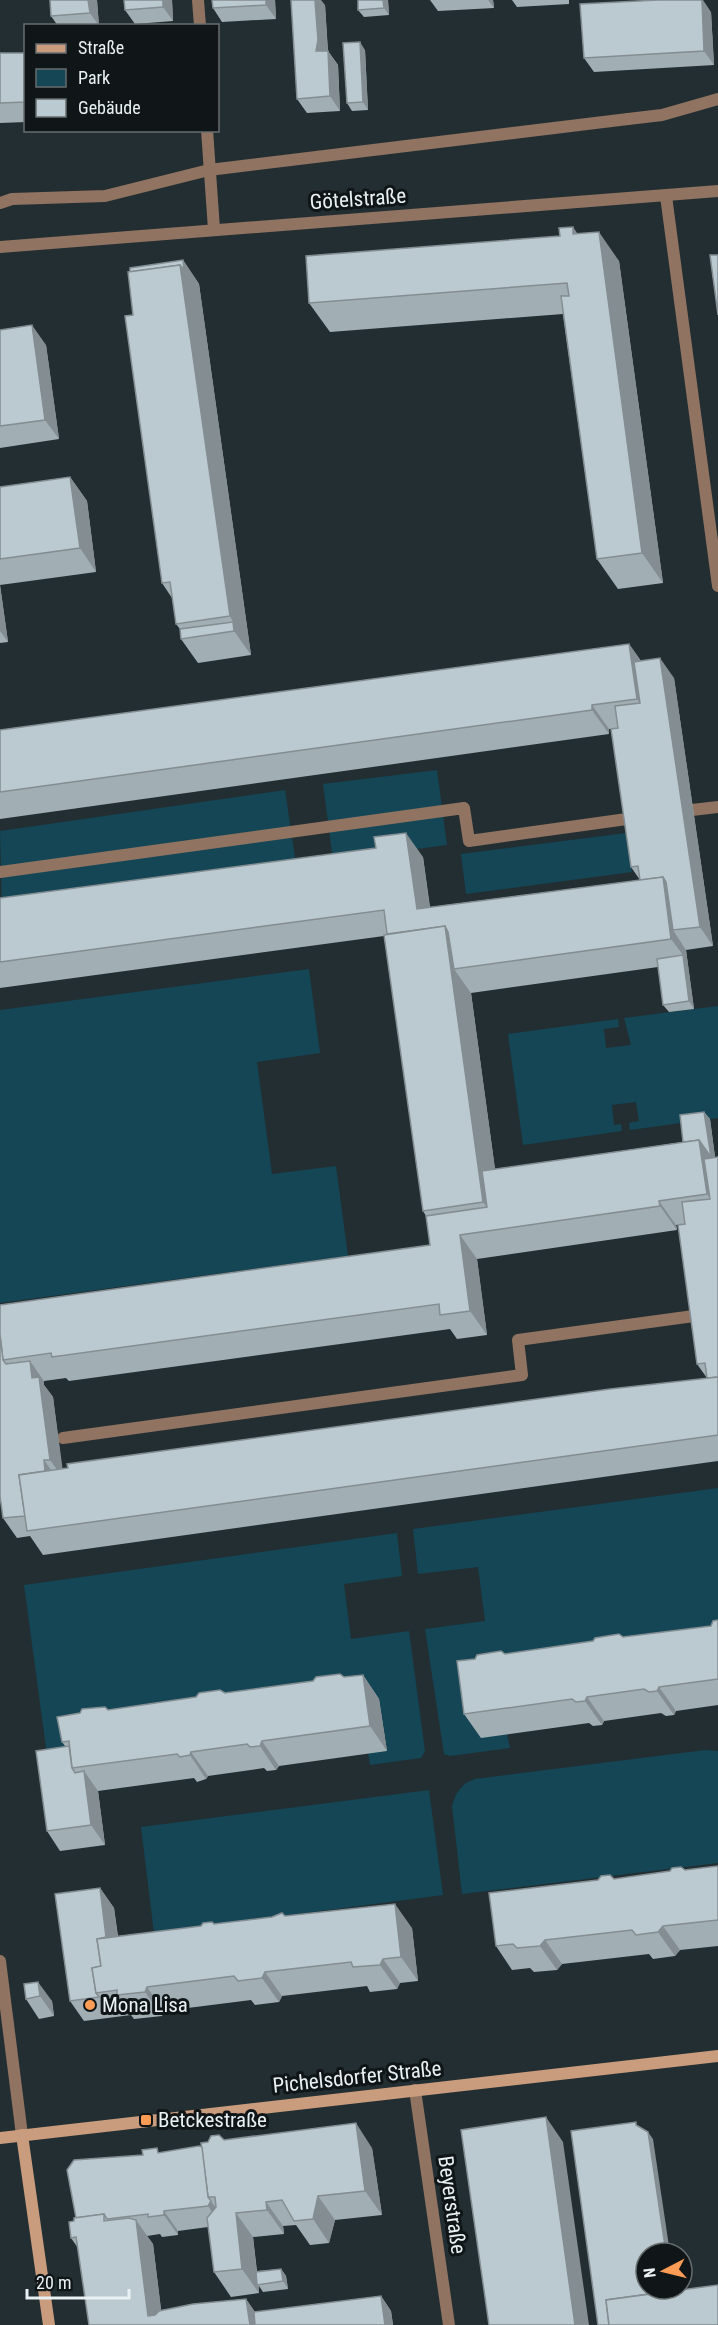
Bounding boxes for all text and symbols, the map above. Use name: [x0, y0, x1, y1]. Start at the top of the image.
legend: [24, 24, 219, 132]
text: Straße: [78, 37, 124, 58]
text: Park: [78, 67, 110, 88]
text: Gebäude: [78, 97, 141, 118]
street label: Götelstraße: [309, 184, 407, 214]
place label: Mona Lisa: [102, 1993, 188, 2017]
marker: Mona Lisa: [83, 1998, 97, 2012]
street label: Pichelsdorfer Straße: [271, 2056, 443, 2098]
place label: Betckestraße: [158, 2108, 267, 2132]
marker: Betckestraße: [139, 2113, 153, 2127]
street label: Beyerstraße: [433, 2154, 471, 2256]
north arrow: [634, 2241, 694, 2301]
scale bar: [27, 2262, 129, 2300]
text: N: [640, 2267, 660, 2279]
text: 20 m: [36, 2272, 71, 2293]

